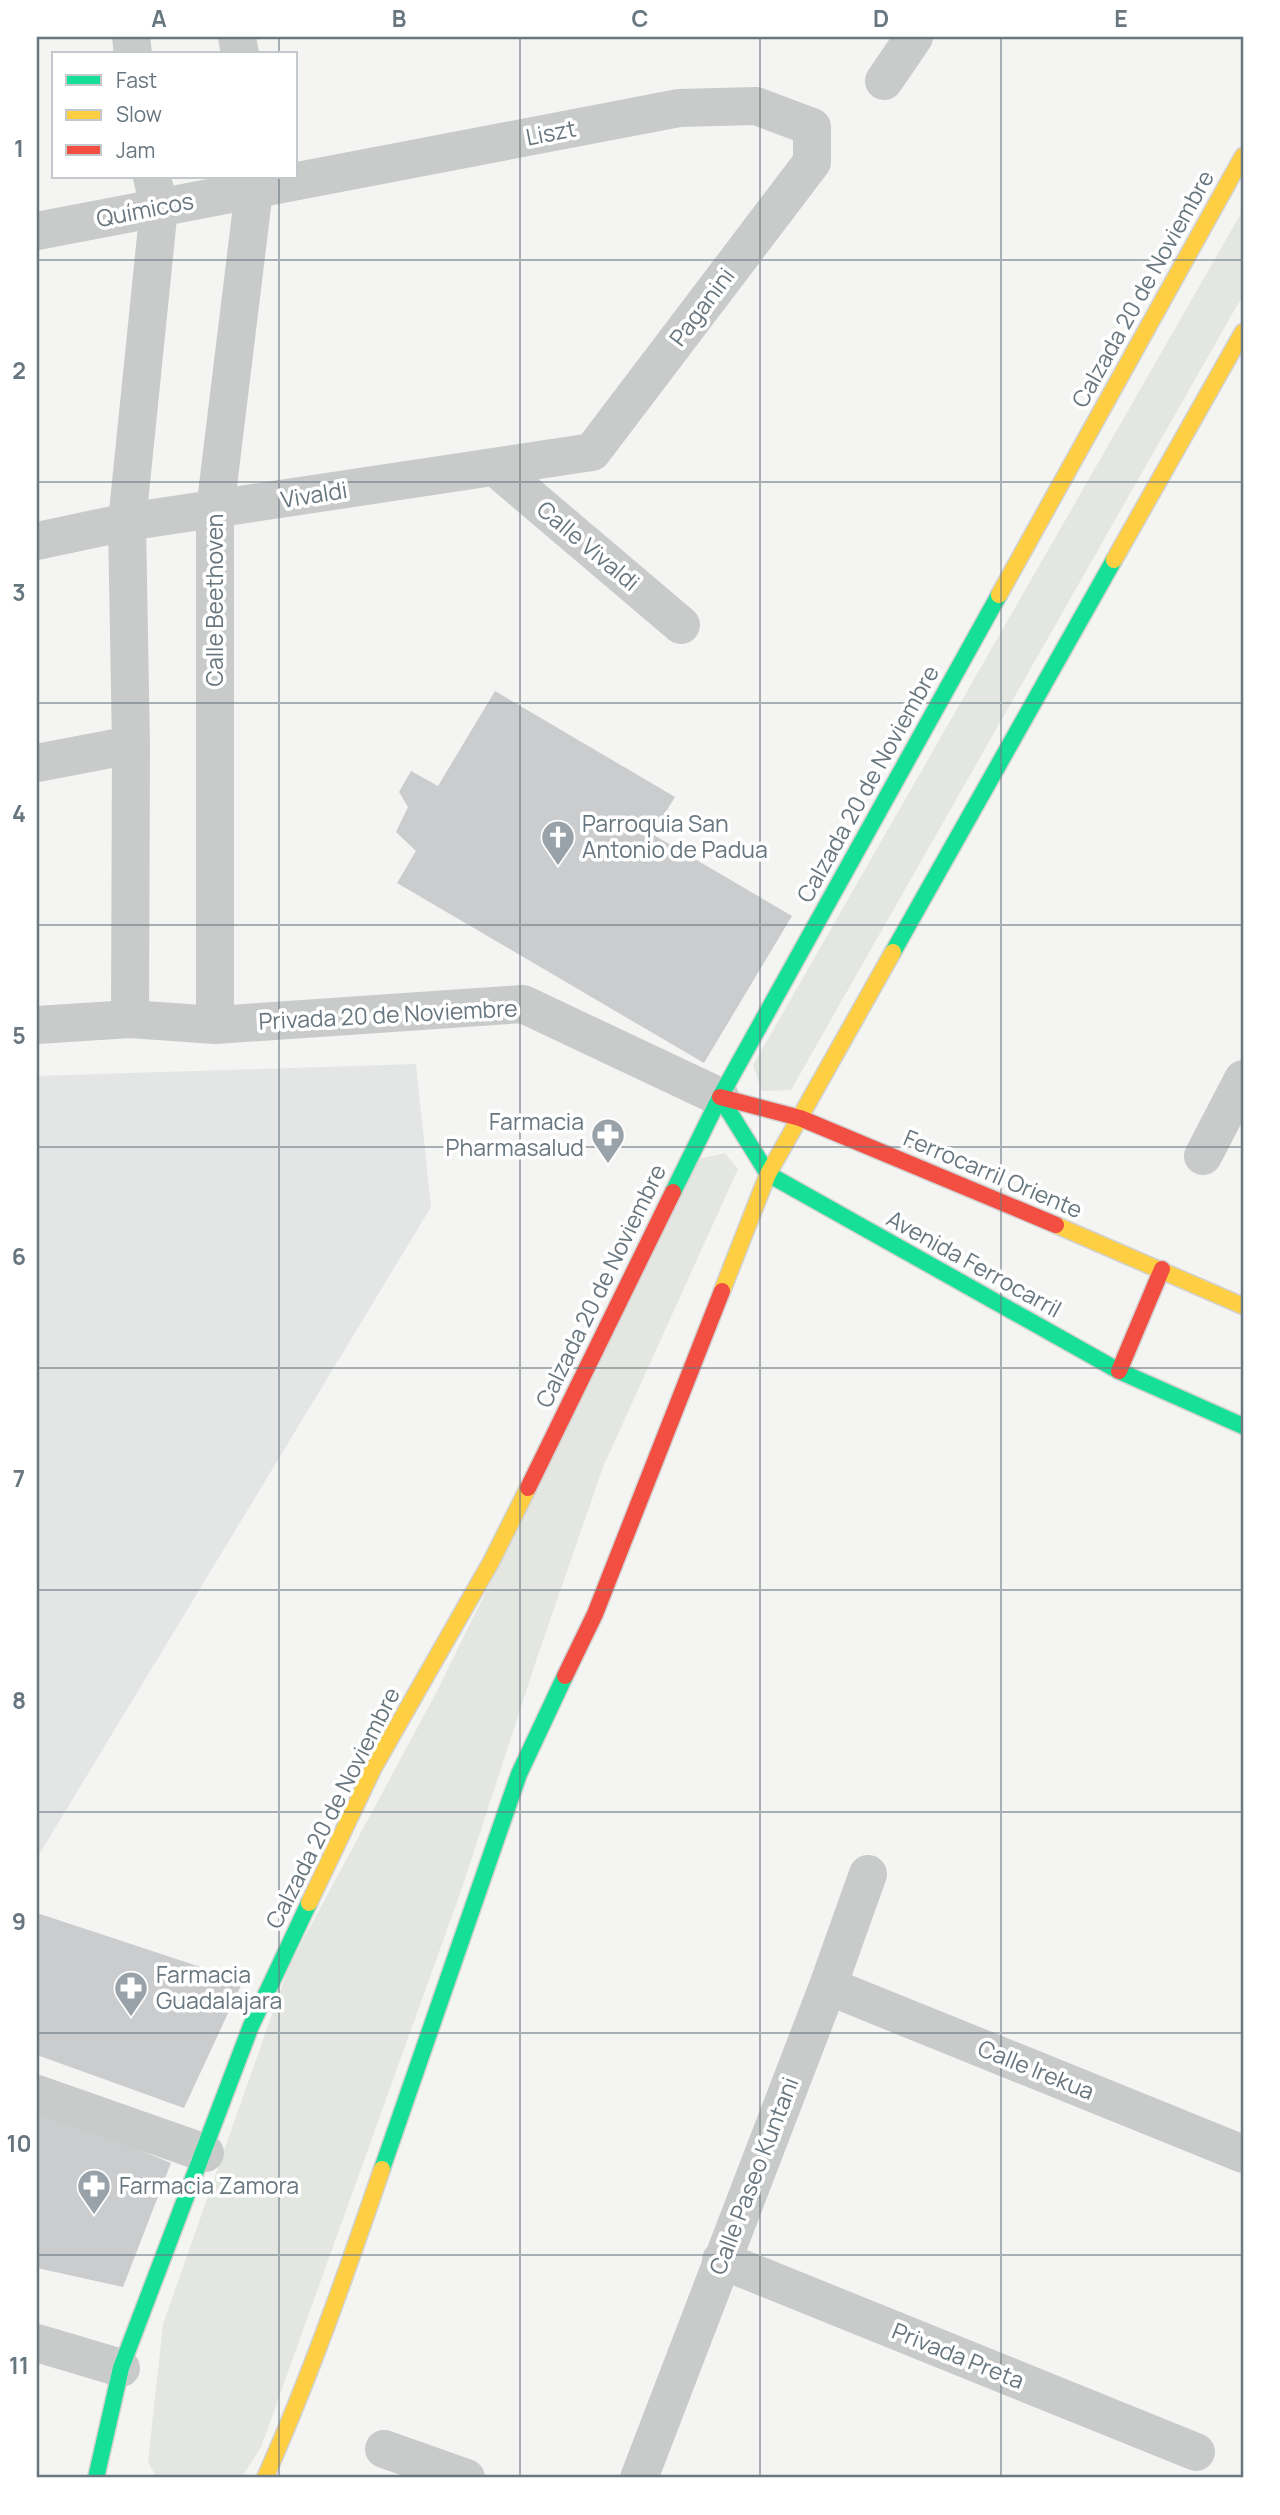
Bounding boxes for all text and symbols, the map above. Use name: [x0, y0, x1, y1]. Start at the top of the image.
text: A: [151, 2, 167, 34]
text: B: [392, 2, 406, 34]
text: C: [632, 2, 649, 34]
text: D: [873, 2, 889, 34]
text: E: [1114, 2, 1128, 34]
legend: [52, 52, 298, 178]
text: Fast: [116, 66, 157, 94]
text: Slow: [116, 100, 162, 128]
street label: Liszt: [523, 111, 579, 153]
text: 1: [14, 132, 24, 164]
text: Jam: [116, 136, 155, 164]
street label: Calzada 20 de Noviembre: [1063, 164, 1221, 413]
street label: Químicos: [93, 184, 196, 234]
street label: Paganini: [661, 261, 741, 352]
text: 2: [12, 354, 26, 386]
street label: Vivaldi: [278, 473, 349, 515]
street label: Calle Vivaldi: [530, 493, 647, 598]
street label: Calle Beethoven: [198, 513, 230, 687]
text: 3: [12, 576, 26, 608]
street label: Calzada 20 de Noviembre: [788, 659, 946, 908]
text: 4: [12, 797, 26, 829]
place label: Parroquia San Antonio de Padua: [582, 807, 768, 865]
church icon: Parroquia San Antonio de Padua: [539, 818, 577, 867]
street label: Privada 20 de Noviembre: [258, 991, 518, 1037]
text: 5: [12, 1019, 26, 1051]
place label: Farmacia Pharmasalud: [446, 1105, 584, 1163]
pharmacy icon: Farmacia Pharmasalud: [589, 1116, 627, 1165]
street label: Ferrocarril Oriente: [899, 1121, 1088, 1225]
street label: Calzada 20 de Noviembre: [527, 1159, 673, 1413]
street label: Avenida Ferrocarril: [881, 1202, 1068, 1324]
text: 6: [12, 1240, 26, 1272]
text: 7: [13, 1462, 25, 1494]
street label: Calzada 20 de Noviembre: [257, 1681, 407, 1934]
text: 8: [12, 1684, 26, 1716]
text: 9: [12, 1905, 26, 1937]
place label: Farmacia Guadalajara: [156, 1958, 282, 2016]
pharmacy icon: Farmacia Guadalajara: [112, 1969, 150, 2018]
street label: Calle Irekua: [973, 2031, 1099, 2107]
street label: Calle Paseo Kuntani: [701, 2072, 805, 2279]
text: 10: [6, 2127, 32, 2159]
pharmacy icon: Farmacia Zamora: [75, 2167, 113, 2216]
place label: Farmacia Zamora: [119, 2169, 299, 2201]
street label: Privada Preta: [888, 2314, 1029, 2396]
text: 11: [9, 2349, 29, 2381]

